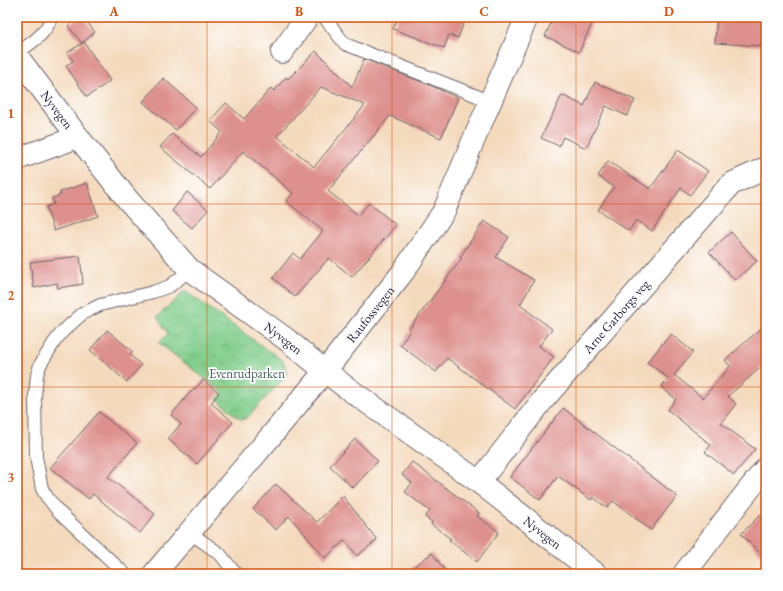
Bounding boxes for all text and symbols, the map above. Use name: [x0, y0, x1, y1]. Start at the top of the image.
text: A: [108, 3, 119, 20]
text: B: [295, 3, 303, 20]
text: C: [479, 3, 489, 20]
text: D: [664, 3, 674, 20]
street label: Nyvegen: [37, 87, 77, 132]
text: 1: [8, 105, 15, 122]
street label: Arne Garborgs veg: [578, 275, 653, 358]
street label: Raufossvegen: [342, 282, 398, 346]
text: 2: [8, 287, 15, 304]
street label: Nyvegen: [261, 318, 307, 358]
park label: Evenrudparken: [209, 365, 285, 382]
text: 3: [8, 469, 15, 486]
street label: Nyvegen: [520, 512, 565, 553]

